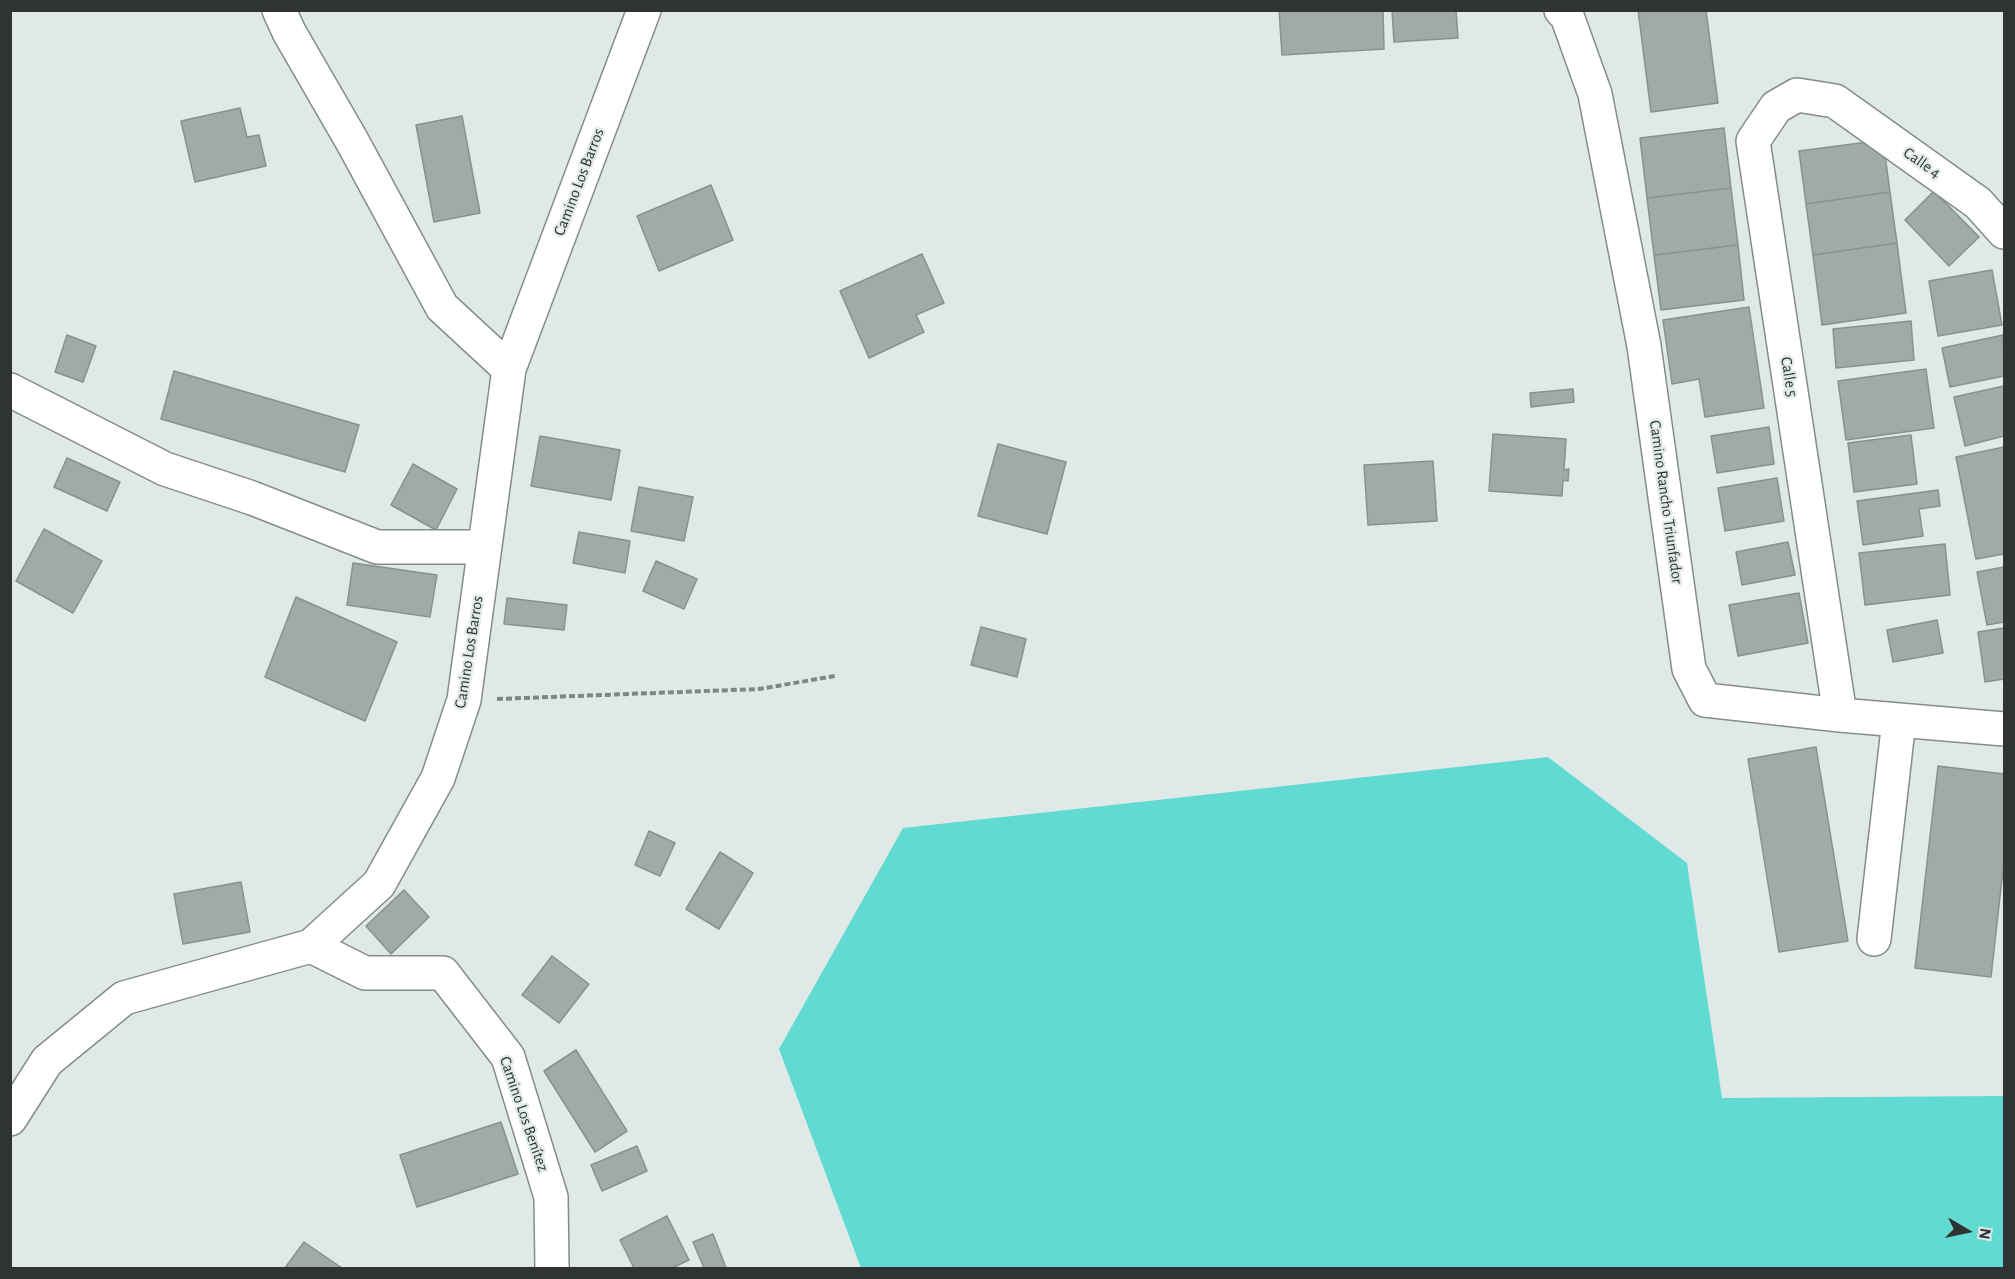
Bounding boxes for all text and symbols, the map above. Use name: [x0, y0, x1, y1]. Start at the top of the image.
street label: Camino Los Barros: [550, 125, 608, 239]
street label: Calle 4: [1900, 143, 1944, 183]
street label: Calle 5: [1776, 356, 1802, 398]
street label: Camino Rancho Triunfador: [1645, 419, 1687, 585]
street label: Camino Los Barros: [451, 594, 487, 710]
street label: Camino Los Benítez: [495, 1054, 553, 1174]
north arrow: [1937, 1201, 1997, 1261]
text: N: [1976, 1227, 1994, 1241]

